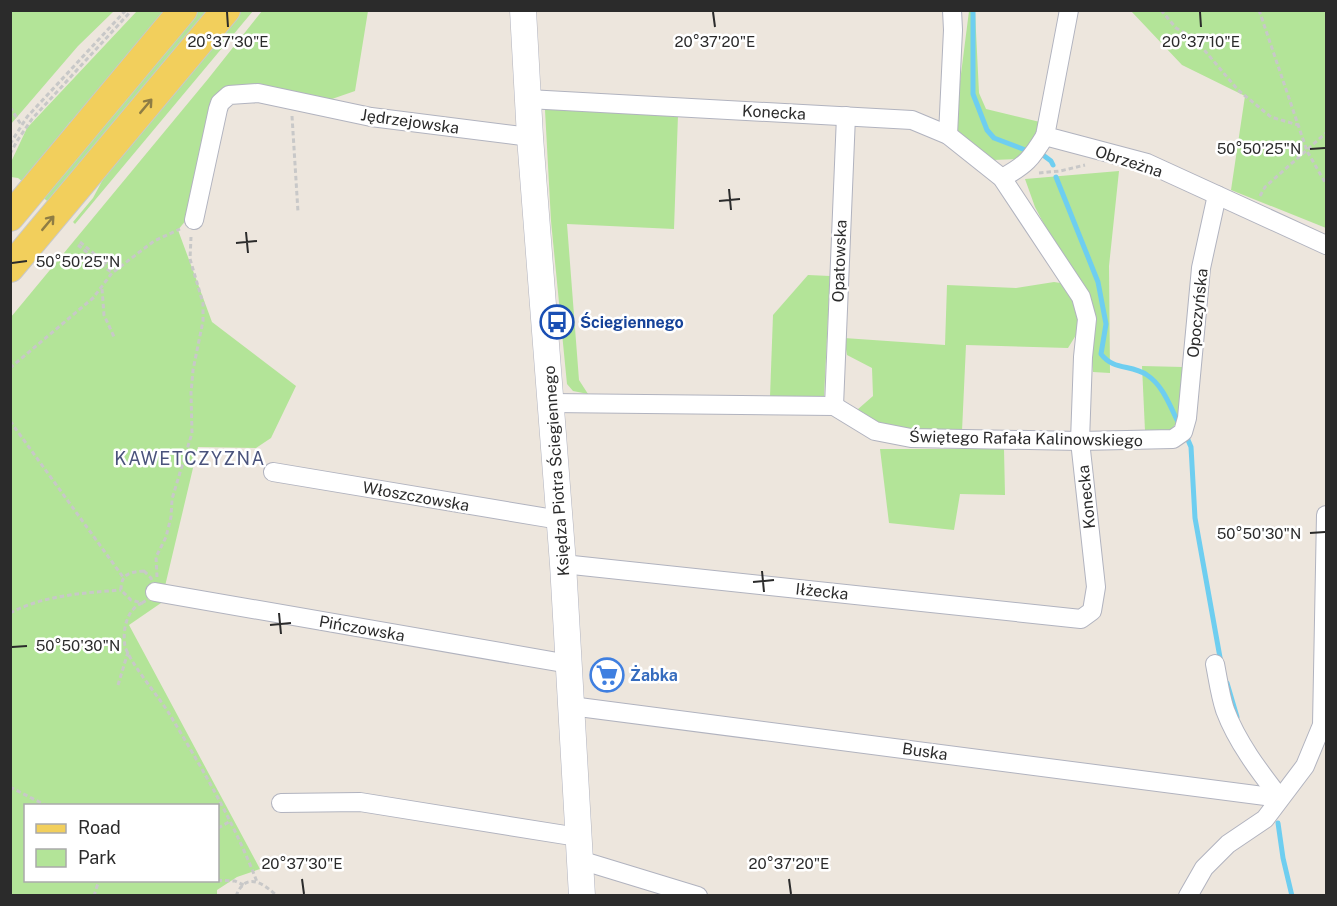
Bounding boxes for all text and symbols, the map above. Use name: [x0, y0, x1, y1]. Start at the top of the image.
text: 20°37'30"E: [187, 33, 269, 50]
text: 20°37'20"E: [675, 33, 755, 50]
text: 20°37'10"E: [1162, 33, 1240, 50]
one-way arrow: [140, 98, 153, 114]
street label: Konecka: [742, 101, 806, 124]
street label: Jędrzejowska: [360, 105, 460, 138]
text: 50°50'25"N: [1217, 140, 1301, 157]
street label: Obrzeżna: [1093, 142, 1165, 181]
one-way arrow: [41, 216, 55, 231]
street label: Opatowska: [829, 219, 850, 303]
text: 50°50'25"N: [36, 253, 120, 270]
street label: Opoczyńska: [1183, 267, 1212, 359]
bus stop icon: Ściegiennego: [539, 304, 575, 340]
place label: Ściegiennego: [580, 312, 684, 332]
street label: Księdza Piotra Ściegiennego: [539, 365, 573, 577]
street label: Świętego Rafała Kalinowskiego: [909, 426, 1143, 450]
district label: KAWETCZYZNA: [114, 448, 266, 469]
street label: Konecka: [1074, 464, 1099, 530]
street label: Włoszczowska: [361, 478, 471, 515]
text: 50°50'30"N: [1217, 525, 1301, 542]
street label: Iłżecka: [795, 579, 849, 604]
street label: Pińczowska: [318, 612, 406, 645]
text: 50°50'30"N: [36, 637, 120, 654]
supermarket icon: Żabka: [589, 657, 625, 693]
place label: Żabka: [630, 665, 678, 685]
street label: Buska: [901, 739, 949, 764]
legend: [24, 804, 219, 882]
text: Road: [78, 817, 121, 838]
text: Park: [78, 847, 116, 868]
text: 20°37'30"E: [261, 855, 343, 872]
text: 20°37'20"E: [749, 855, 829, 872]

